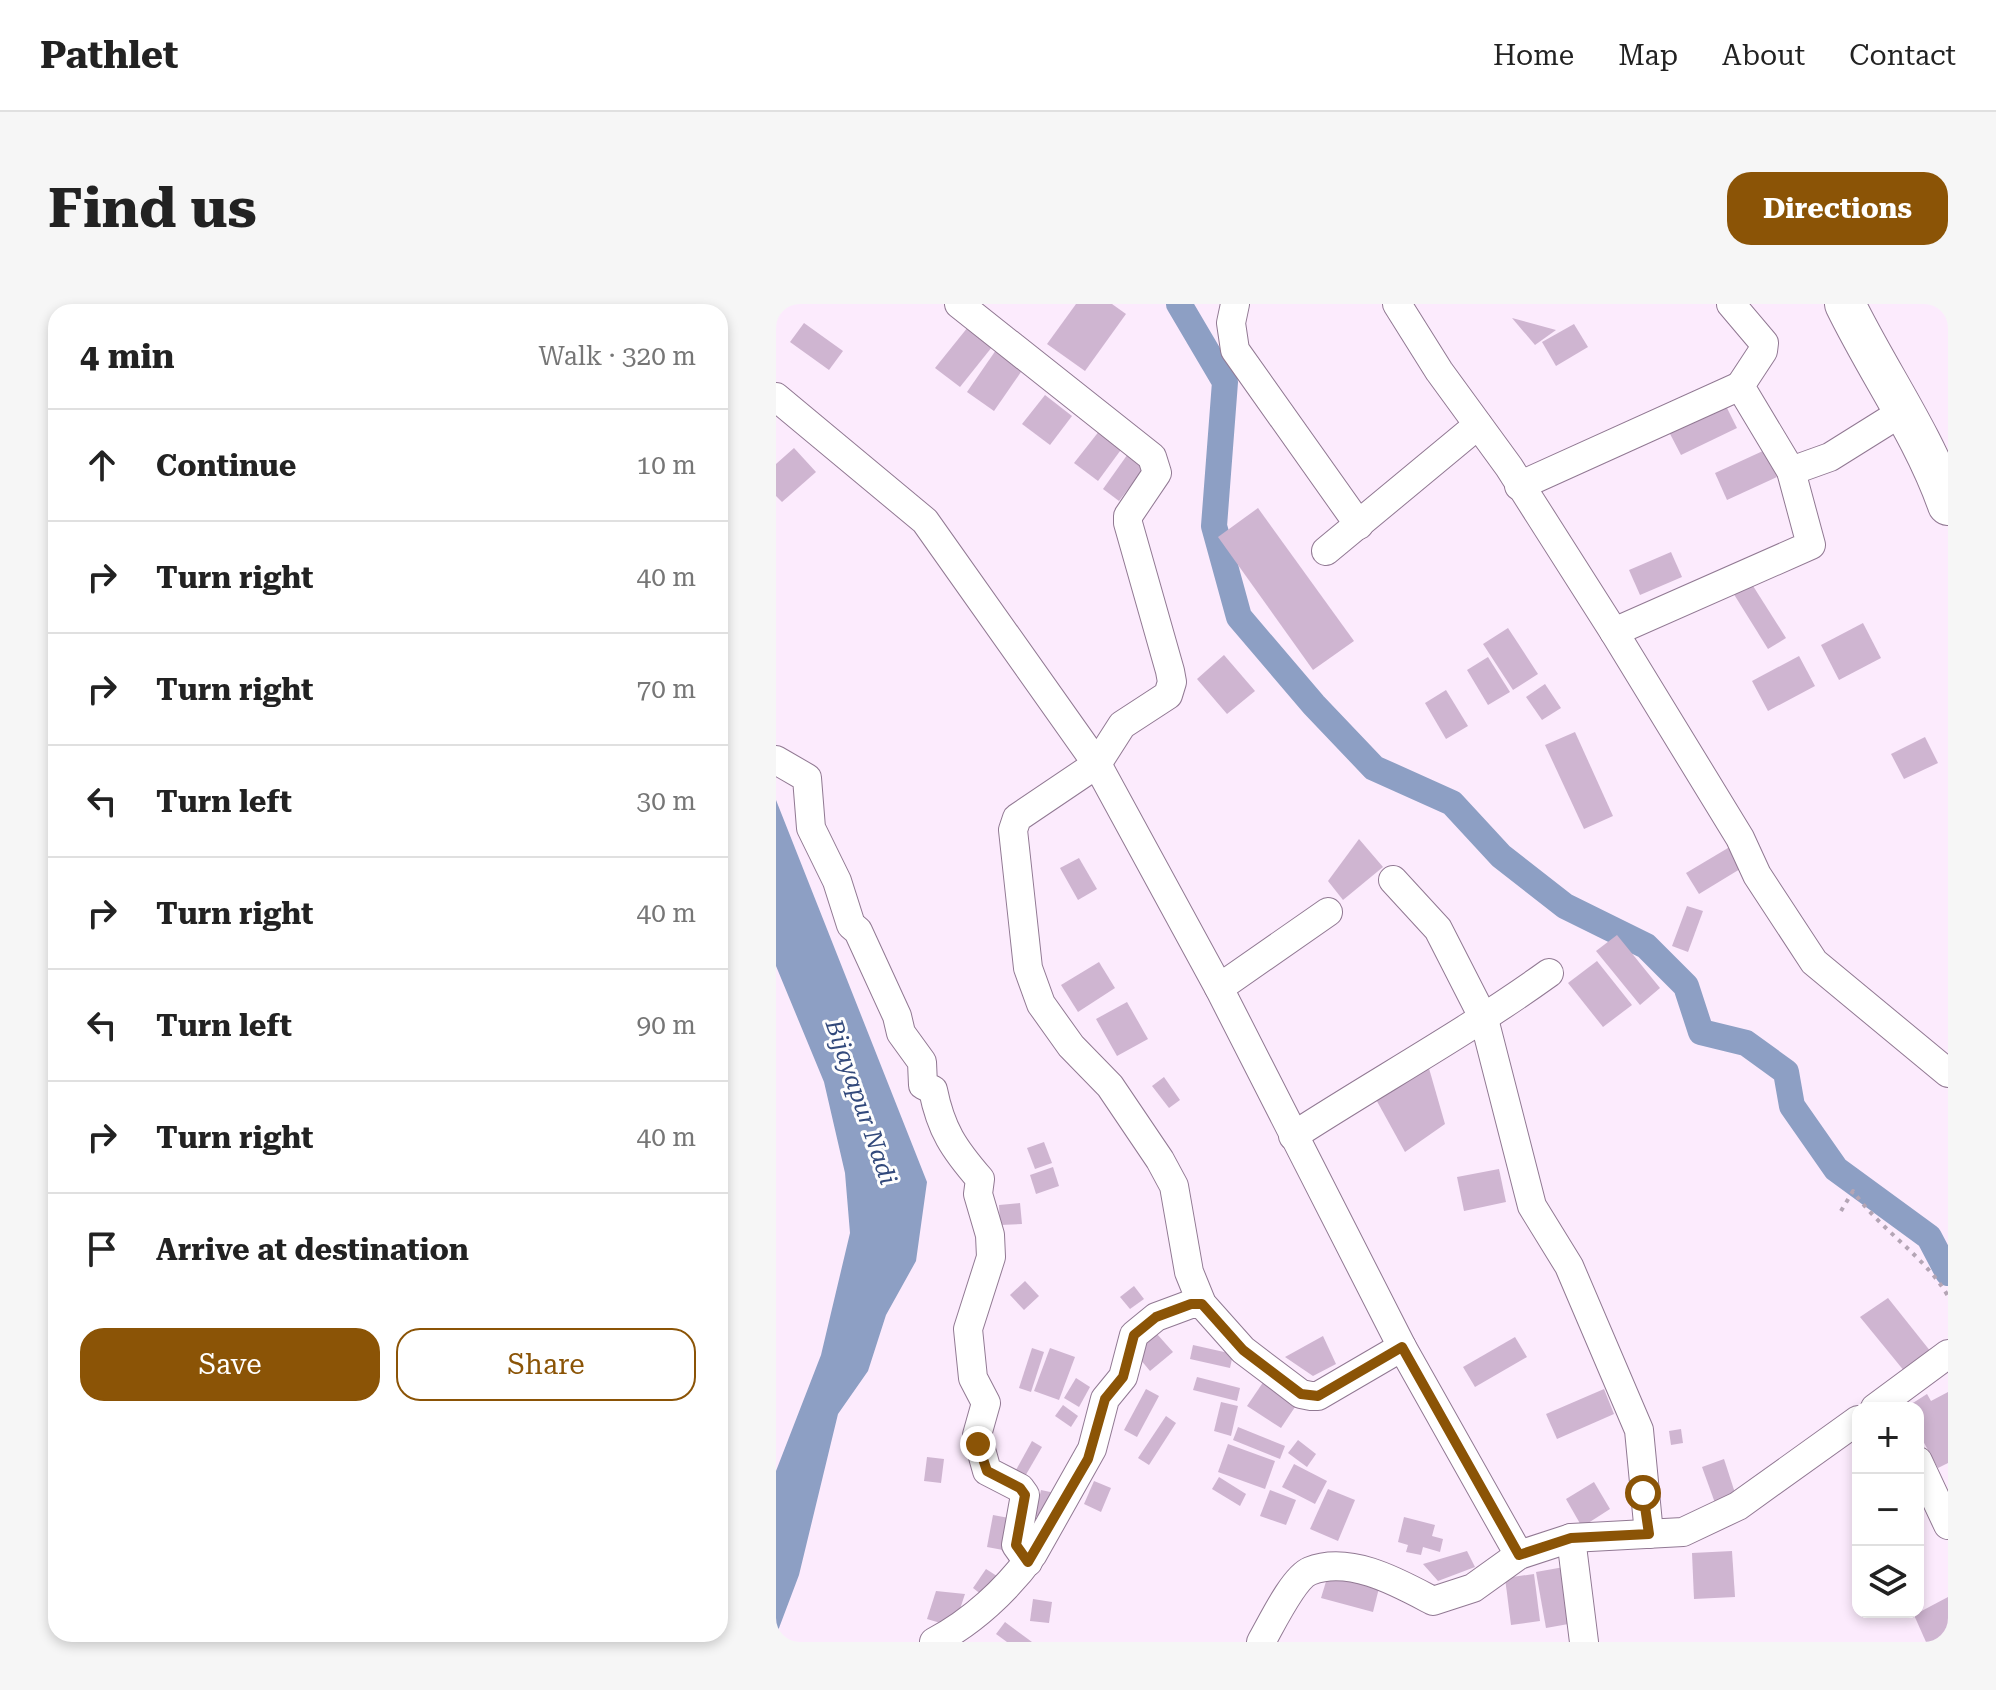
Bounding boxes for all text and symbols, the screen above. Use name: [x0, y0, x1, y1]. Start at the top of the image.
text: Pathlet: [40, 33, 178, 77]
text: Home: [1493, 39, 1574, 72]
text: Map: [1618, 39, 1678, 72]
text: About: [1722, 39, 1805, 72]
text: Contact: [1849, 39, 1956, 72]
button: Directions: [1727, 172, 1948, 245]
text: Find us: [48, 175, 257, 241]
text: 4 min: [80, 336, 175, 376]
text: Walk · 320 m: [538, 341, 696, 371]
icon: ahead: [80, 443, 124, 487]
text: Continue: [156, 448, 296, 483]
text: 10 m: [637, 450, 696, 480]
icon: right: [80, 555, 124, 599]
text: Turn right: [156, 560, 313, 595]
text: 40 m: [637, 562, 696, 592]
icon: right: [80, 667, 124, 711]
text: Turn right: [156, 672, 313, 707]
text: 70 m: [637, 674, 696, 704]
icon: left: [80, 779, 124, 823]
text: Turn left: [156, 784, 292, 819]
text: 30 m: [637, 786, 696, 816]
icon: right: [80, 891, 124, 935]
text: Turn right: [156, 896, 313, 931]
text: 40 m: [637, 898, 696, 928]
icon: left: [80, 1003, 124, 1047]
text: Turn left: [156, 1008, 292, 1043]
text: 90 m: [637, 1010, 696, 1040]
water label: Bijayapur Nadi: [819, 1015, 902, 1188]
icon: right: [80, 1115, 124, 1159]
text: Turn right: [156, 1120, 313, 1155]
text: 40 m: [637, 1122, 696, 1152]
icon: arrive: [80, 1227, 124, 1271]
text: Arrive at destination: [156, 1232, 469, 1267]
button: Save: [80, 1328, 380, 1401]
button: Share: [396, 1328, 696, 1401]
map controls: [1852, 1402, 1924, 1618]
button: +: [1852, 1402, 1924, 1474]
route end: [960, 1426, 996, 1462]
button: −: [1852, 1474, 1924, 1546]
route start: [1625, 1475, 1661, 1511]
button: layers: [1852, 1546, 1924, 1618]

